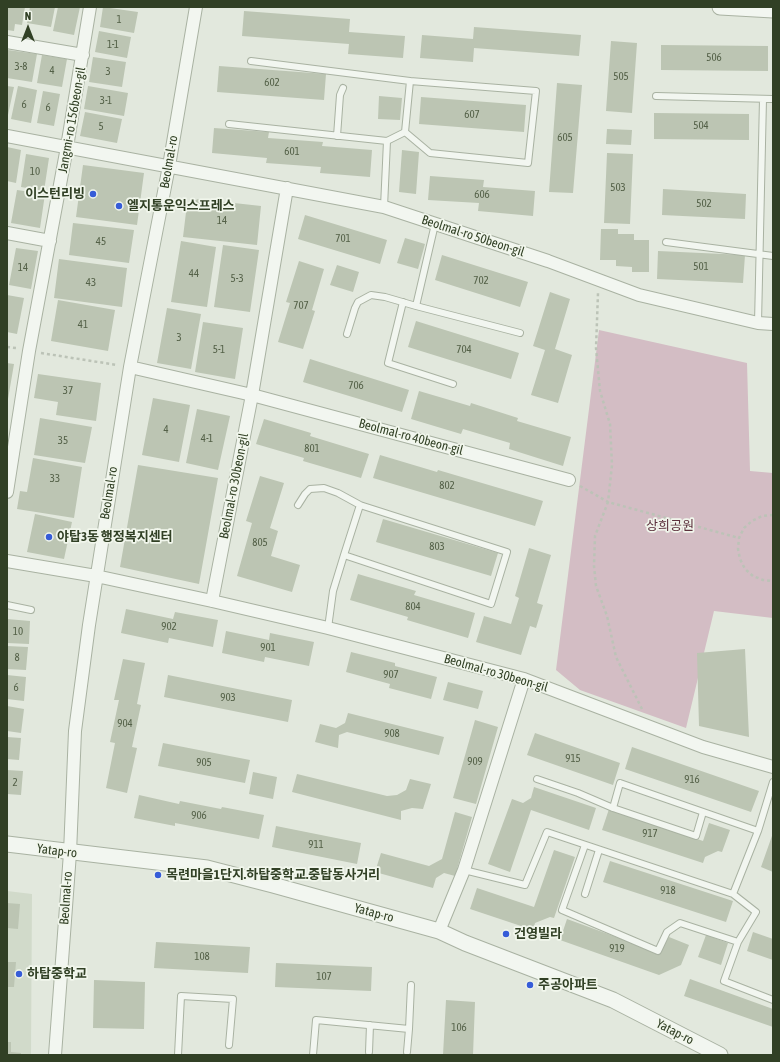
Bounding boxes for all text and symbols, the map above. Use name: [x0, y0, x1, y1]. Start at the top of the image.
north arrow: [8, 8, 48, 48]
text: N: [25, 10, 31, 22]
house number: 1: [116, 13, 122, 27]
house number: 1-1: [107, 38, 119, 52]
house number: 506: [706, 51, 722, 65]
house number: 3-8: [14, 60, 28, 74]
house number: 4: [49, 64, 55, 78]
house number: 3: [105, 65, 111, 79]
street label: Jangmi-ro 156beon-gil: [55, 66, 89, 174]
house number: 505: [613, 70, 629, 84]
house number: 602: [264, 76, 280, 90]
house number: 3-1: [100, 94, 112, 108]
house number: 6: [21, 98, 27, 112]
house number: 6: [45, 101, 51, 115]
house number: 607: [464, 108, 480, 122]
house number: 504: [693, 119, 709, 133]
house number: 5: [98, 120, 104, 134]
house number: 605: [557, 131, 573, 145]
street label: Beolmal-ro: [157, 134, 181, 190]
house number: 601: [284, 145, 300, 159]
house number: 10: [30, 165, 40, 179]
house number: 503: [610, 181, 626, 195]
place label: 이스턴리빙: [25, 186, 85, 202]
house number: 606: [474, 188, 490, 202]
marker: 이스턴리빙: [88, 189, 98, 199]
house number: 502: [696, 197, 712, 211]
place label: 엘지통운익스프레스: [127, 198, 235, 214]
marker: 엘지통운익스프레스: [114, 201, 124, 211]
street label: Beolmal-ro 50beon-gil: [420, 212, 526, 260]
house number: 14: [217, 214, 227, 228]
house number: 701: [335, 232, 351, 246]
house number: 45: [96, 235, 106, 249]
house number: 501: [693, 260, 709, 274]
house number: 14: [18, 261, 28, 275]
house number: 44: [189, 267, 199, 281]
house number: 5-3: [230, 272, 244, 286]
house number: 702: [473, 274, 489, 288]
house number: 43: [86, 276, 96, 290]
house number: 707: [293, 299, 309, 313]
house number: 41: [78, 318, 88, 332]
house number: 3: [176, 331, 182, 345]
house number: 5-1: [213, 343, 225, 357]
house number: 704: [456, 343, 472, 357]
house number: 706: [348, 379, 364, 393]
house number: 37: [63, 384, 73, 398]
street label: Beolmal-ro 40beon-gil: [357, 416, 465, 458]
house number: 4: [163, 423, 169, 437]
house number: 4-1: [201, 432, 213, 446]
street label: Beolmal-ro 30beon-gil: [216, 432, 252, 540]
house number: 35: [58, 434, 68, 448]
house number: 801: [304, 442, 320, 456]
street label: Beolmal-ro: [97, 465, 121, 521]
house number: 33: [50, 472, 60, 486]
house number: 802: [439, 479, 455, 493]
park label: 상희공원: [646, 518, 694, 534]
place label: 야탑3동 행정복지센터: [57, 529, 173, 545]
marker: 야탑3동 행정복지센터: [44, 532, 54, 542]
house number: 805: [252, 536, 268, 550]
house number: 803: [429, 540, 445, 554]
house number: 804: [405, 600, 421, 614]
house number: 902: [161, 620, 177, 634]
house number: 10: [13, 625, 23, 639]
house number: 901: [260, 641, 276, 655]
house number: 8: [14, 651, 20, 665]
street label: Beolmal-ro 30beon-gil: [442, 651, 550, 695]
house number: 907: [383, 668, 399, 682]
house number: 6: [13, 681, 19, 695]
house number: 903: [220, 691, 236, 705]
house number: 904: [117, 717, 133, 731]
house number: 908: [384, 727, 400, 741]
house number: 915: [565, 752, 581, 766]
house number: 909: [467, 755, 483, 769]
house number: 905: [196, 756, 212, 770]
house number: 916: [684, 773, 700, 787]
house number: 2: [12, 776, 18, 790]
house number: 906: [191, 809, 207, 823]
house number: 917: [642, 827, 658, 841]
house number: 911: [308, 838, 324, 852]
street label: Yatap-ro: [36, 841, 78, 861]
place label: 목련마을1단지.하탑중학교.중탑동사거리: [166, 867, 380, 883]
marker: 목련마을1단지.하탑중학교.중탑동사거리: [153, 870, 163, 880]
street label: Beolmal-ro: [56, 871, 76, 925]
house number: 918: [660, 884, 676, 898]
street label: Yatap-ro: [353, 900, 395, 926]
place label: 건영빌라: [514, 926, 562, 942]
marker: 건영빌라: [501, 929, 511, 939]
house number: 919: [609, 942, 625, 956]
house number: 108: [194, 950, 210, 964]
place label: 하탑중학교: [27, 966, 87, 982]
marker: 하탑중학교: [14, 969, 24, 979]
house number: 107: [316, 970, 332, 984]
place label: 주공아파트: [538, 977, 598, 993]
marker: 주공아파트: [525, 980, 535, 990]
street label: Yatap-ro: [654, 1016, 696, 1048]
house number: 106: [451, 1021, 467, 1035]

